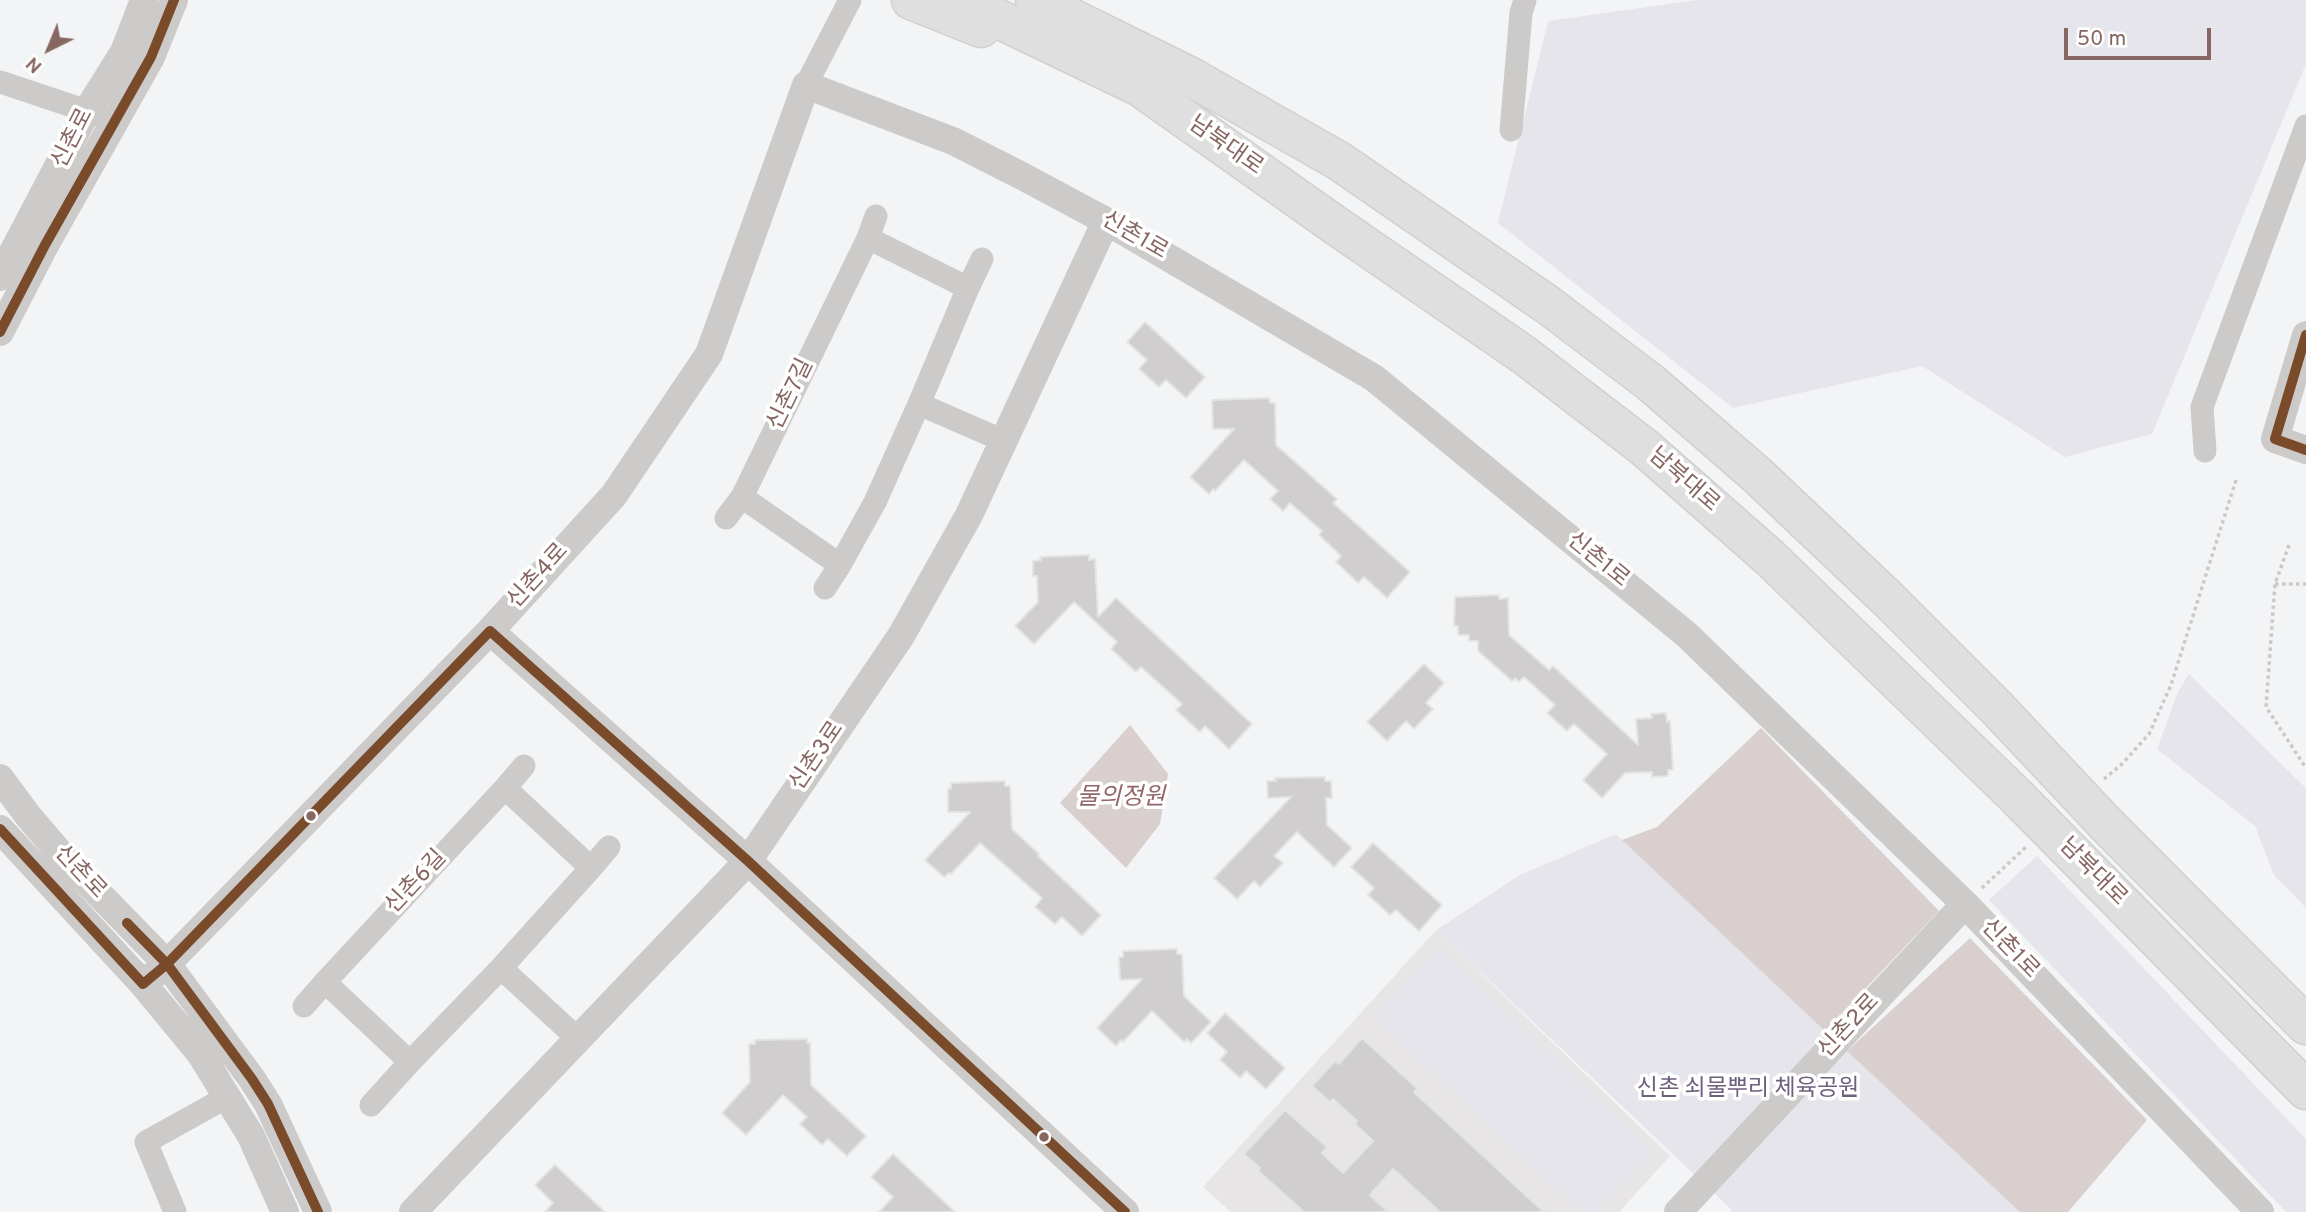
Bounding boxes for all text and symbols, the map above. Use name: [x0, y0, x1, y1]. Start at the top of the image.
north arrow: [14, 14, 84, 84]
scale bar: [2068, 14, 2215, 58]
text: 50 m: [2077, 26, 2126, 53]
text: N: [22, 51, 48, 78]
street label: 신촌로: [47, 104, 101, 174]
street label: 남북대로: [1182, 111, 1268, 183]
street label: 신촌1로: [1096, 207, 1172, 267]
street label: 신촌7길: [763, 355, 821, 435]
street label: 남북대로: [1642, 443, 1724, 519]
street label: 신촌1로: [1560, 528, 1634, 594]
street label: 신촌4로: [503, 539, 575, 615]
street label: 신촌3로: [785, 717, 851, 797]
water label: 물의정원: [1077, 785, 1165, 813]
unlabelled marker: [304, 809, 318, 823]
street label: 남북대로: [2052, 833, 2132, 913]
street label: 신촌로: [47, 840, 111, 906]
street label: 신촌6길: [381, 845, 453, 921]
street label: 신촌1로: [1974, 914, 2044, 986]
street label: 신촌2로: [1813, 989, 1887, 1065]
park label: 신촌 쇠물뿌리 체육공원: [1637, 1076, 1859, 1104]
unlabelled marker: [1037, 1130, 1051, 1144]

